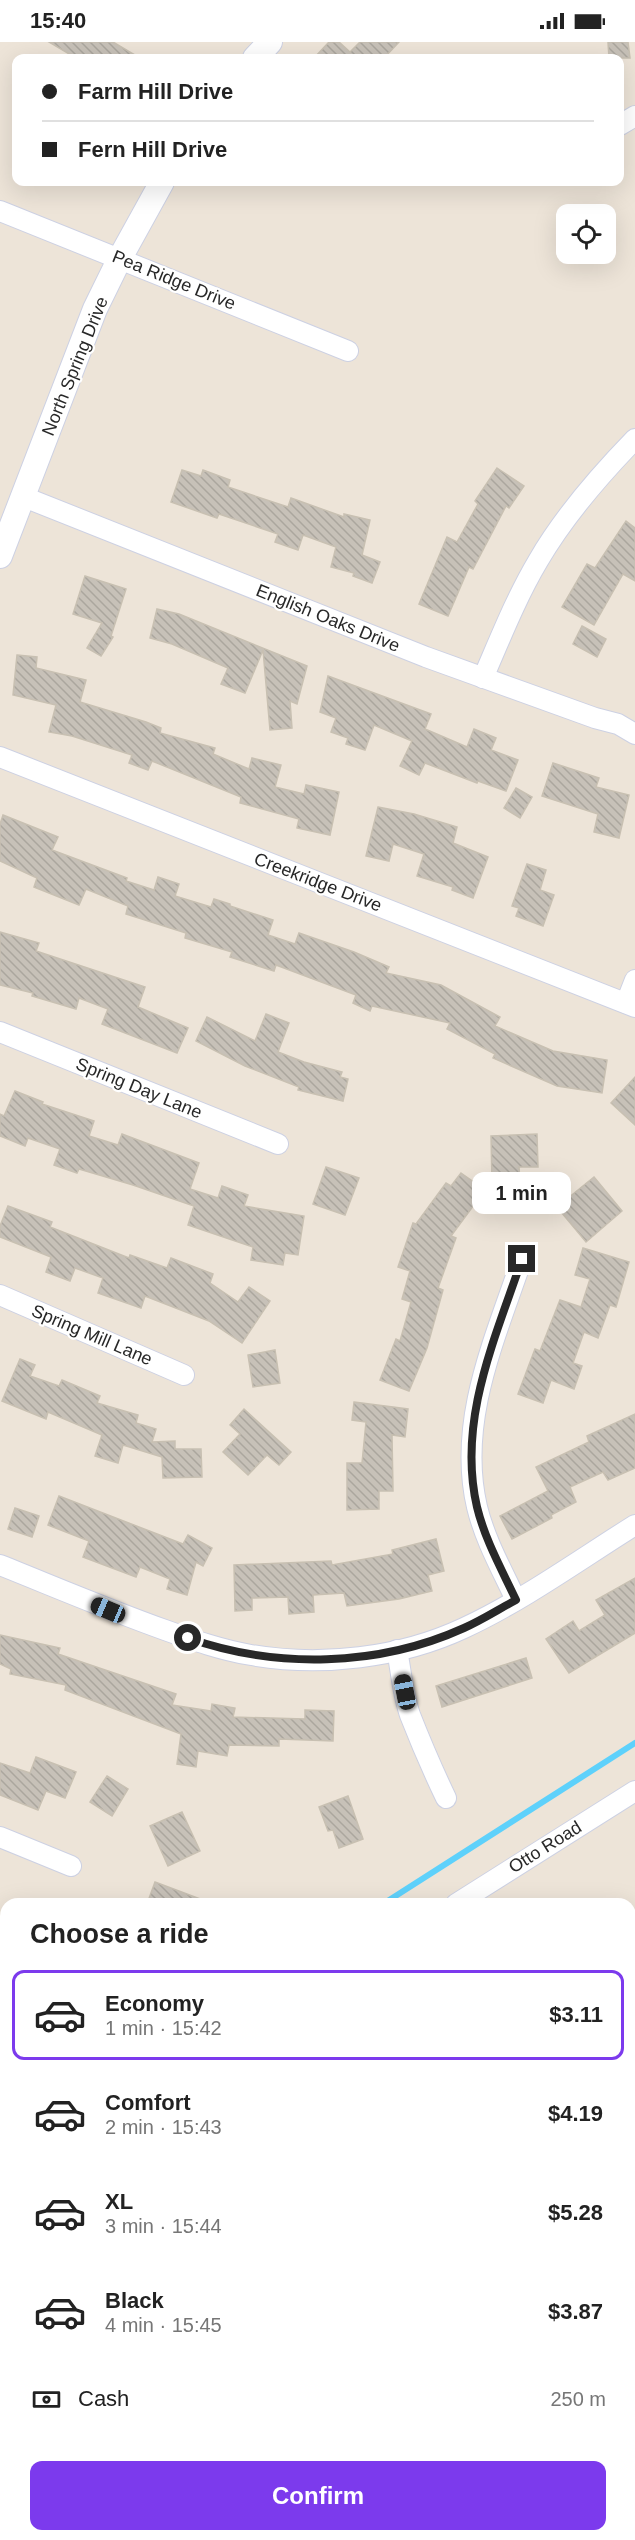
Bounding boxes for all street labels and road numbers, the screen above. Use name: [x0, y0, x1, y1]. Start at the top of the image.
street label: Pea Ridge Drive: [109, 246, 239, 314]
street label: North Spring Drive: [38, 294, 112, 438]
street label: English Oaks Drive: [253, 580, 403, 656]
street label: Creekridge Drive: [251, 848, 385, 916]
street label: Spring Day Lane: [73, 1054, 205, 1122]
street label: Spring Mill Lane: [29, 1301, 155, 1369]
street label: Otto Road: [505, 1817, 585, 1877]

